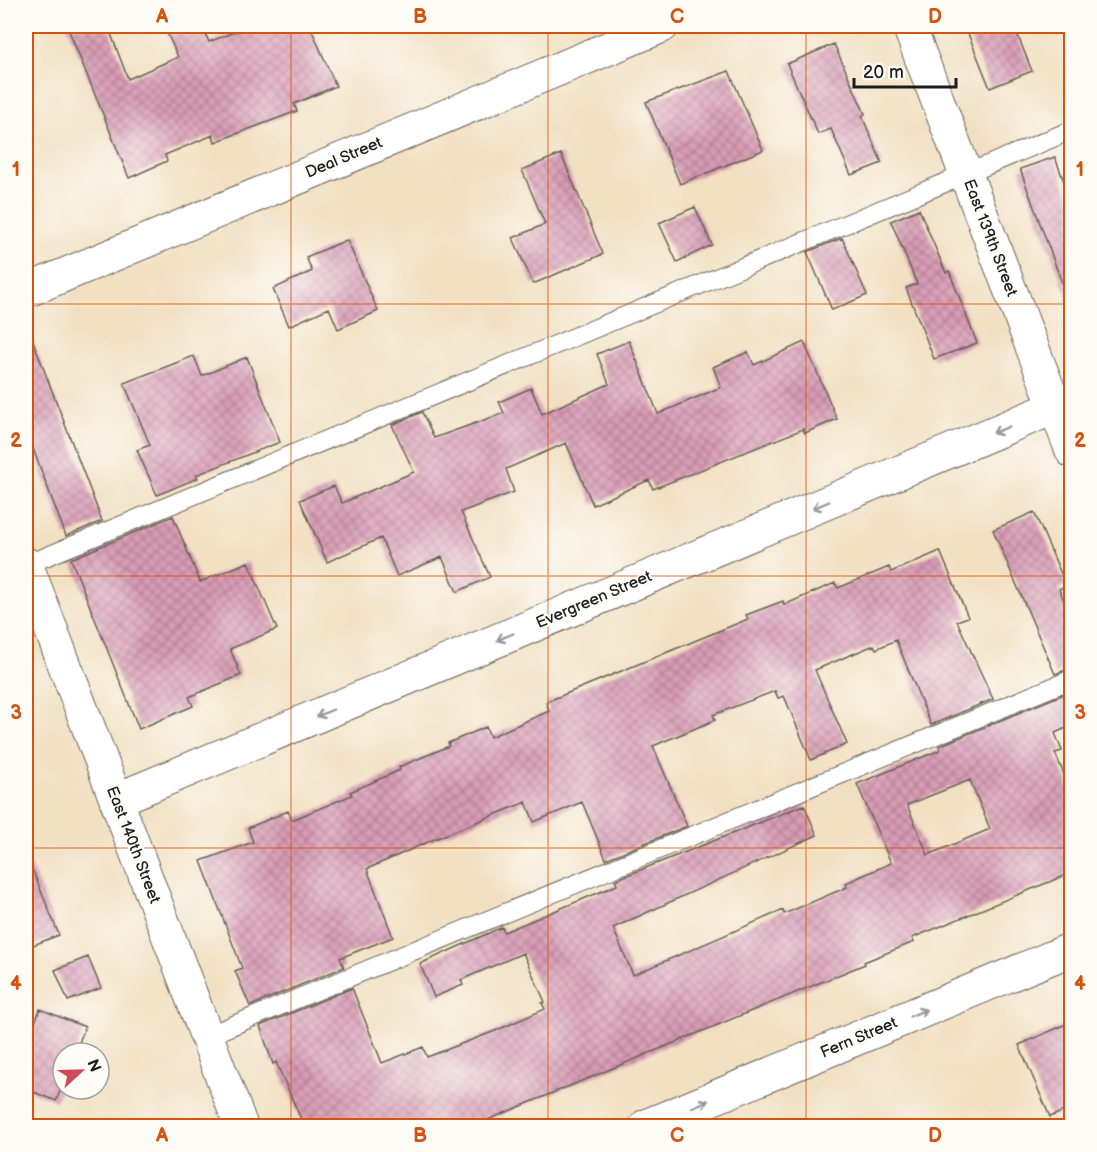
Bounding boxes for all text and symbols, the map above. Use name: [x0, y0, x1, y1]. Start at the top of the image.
text: A: [155, 5, 169, 29]
text: B: [413, 5, 427, 29]
text: C: [670, 5, 684, 29]
text: D: [928, 5, 942, 29]
scale bar: [854, 51, 956, 89]
text: 20 m: [863, 62, 904, 83]
street label: Deal Street: [303, 133, 385, 183]
text: 1: [12, 158, 20, 182]
text: 1: [1076, 158, 1084, 182]
street label: East 139th Street: [959, 177, 1021, 299]
one-way arrow: [992, 425, 1010, 436]
text: 2: [10, 429, 22, 453]
text: 2: [1074, 429, 1086, 453]
one-way arrow: [812, 500, 830, 511]
street label: Evergreen Street: [533, 567, 655, 633]
one-way arrow: [497, 632, 515, 643]
text: 3: [10, 701, 22, 725]
text: 3: [1074, 701, 1086, 725]
one-way arrow: [317, 708, 335, 719]
street label: East 140th Street: [102, 784, 164, 906]
text: 4: [10, 972, 22, 996]
text: 4: [1074, 972, 1086, 996]
one-way arrow: [909, 1006, 927, 1018]
street label: Fern Street: [818, 1013, 900, 1063]
north arrow: [51, 1041, 111, 1101]
text: N: [82, 1057, 105, 1075]
one-way arrow: [690, 1098, 708, 1109]
text: A: [155, 1124, 169, 1148]
text: B: [413, 1124, 427, 1148]
text: C: [670, 1124, 684, 1148]
text: D: [928, 1124, 942, 1148]

